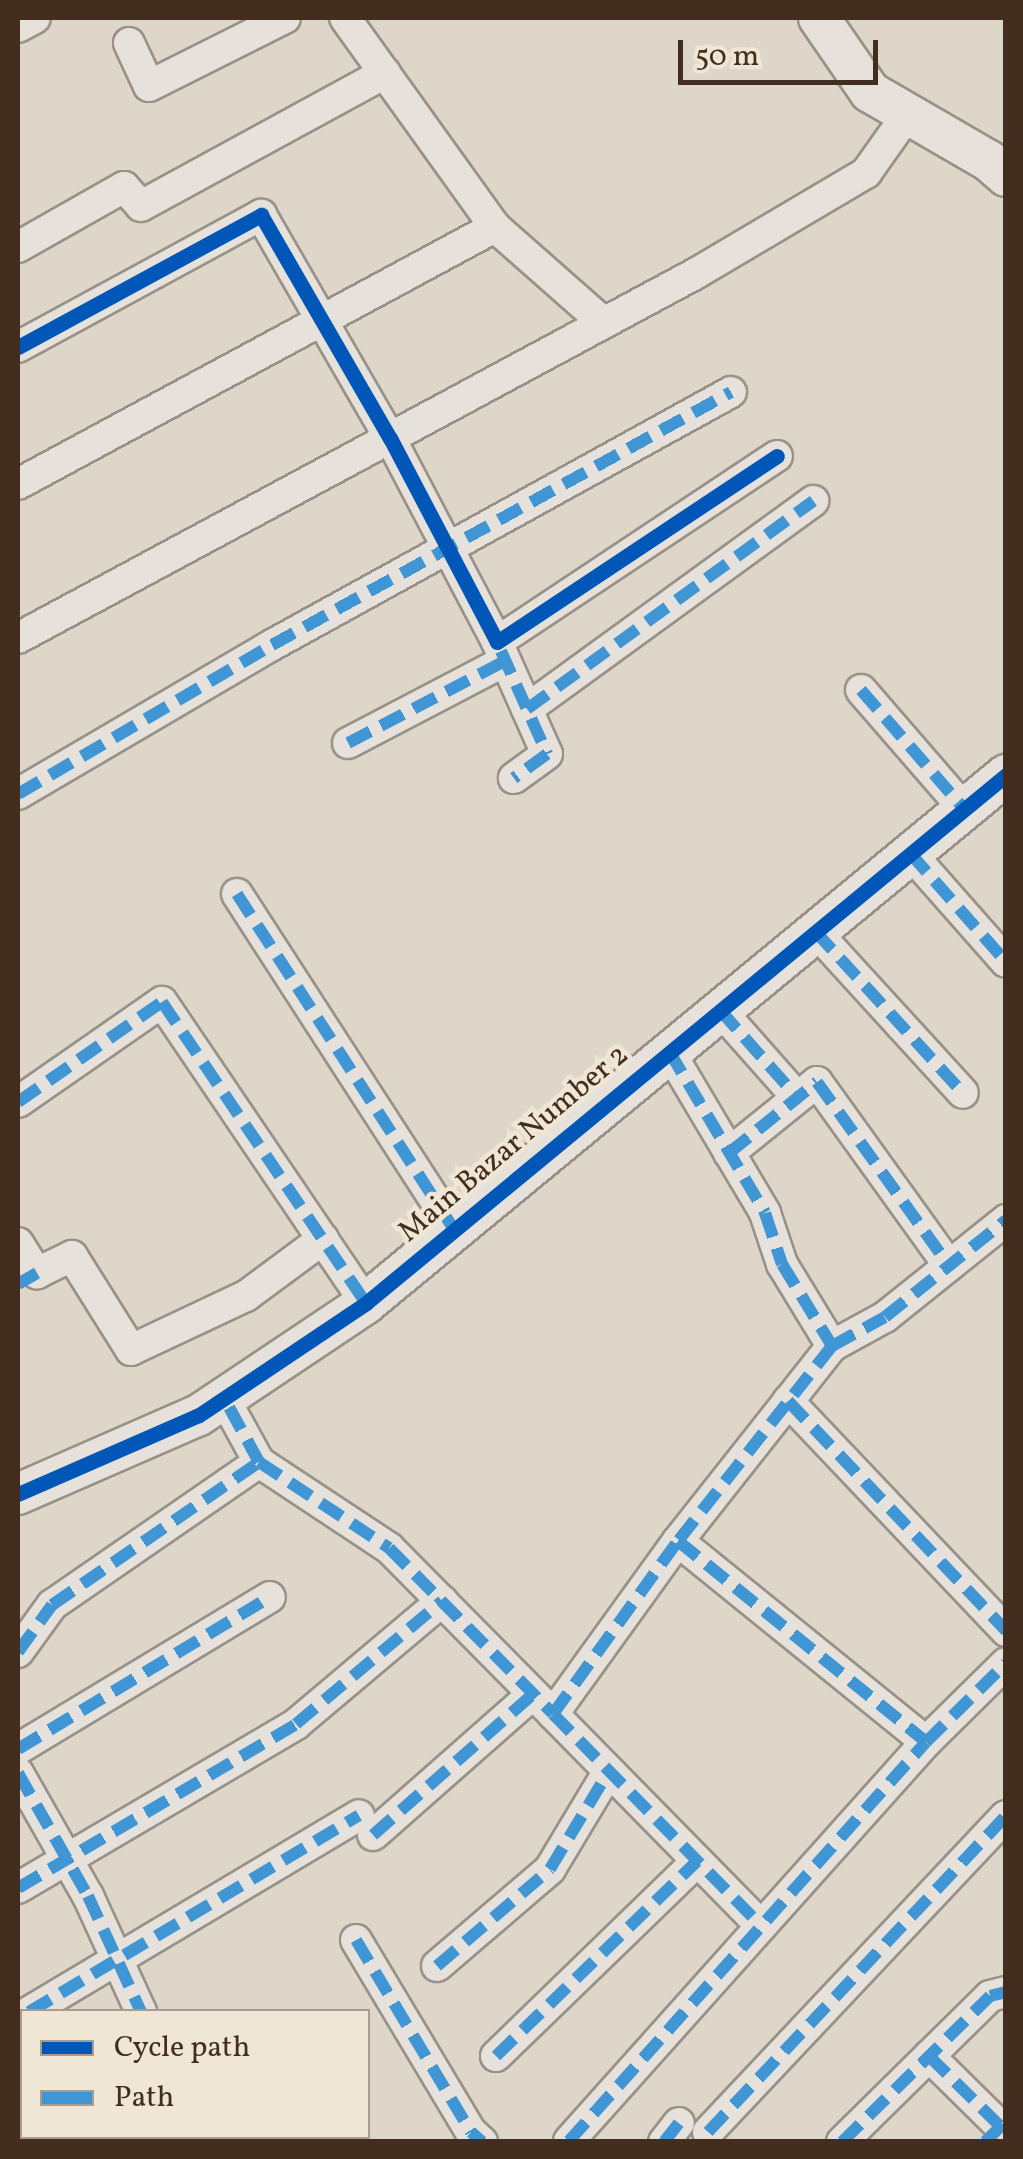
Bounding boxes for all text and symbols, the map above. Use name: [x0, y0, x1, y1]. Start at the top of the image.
scale bar: [683, 20, 883, 82]
text: 50 m: [695, 36, 759, 78]
street label: Main Bazar Number 2: [392, 1037, 636, 1251]
legend: [20, 2009, 370, 2139]
text: Cycle path: [114, 2027, 250, 2069]
text: Path: [114, 2077, 174, 2119]

